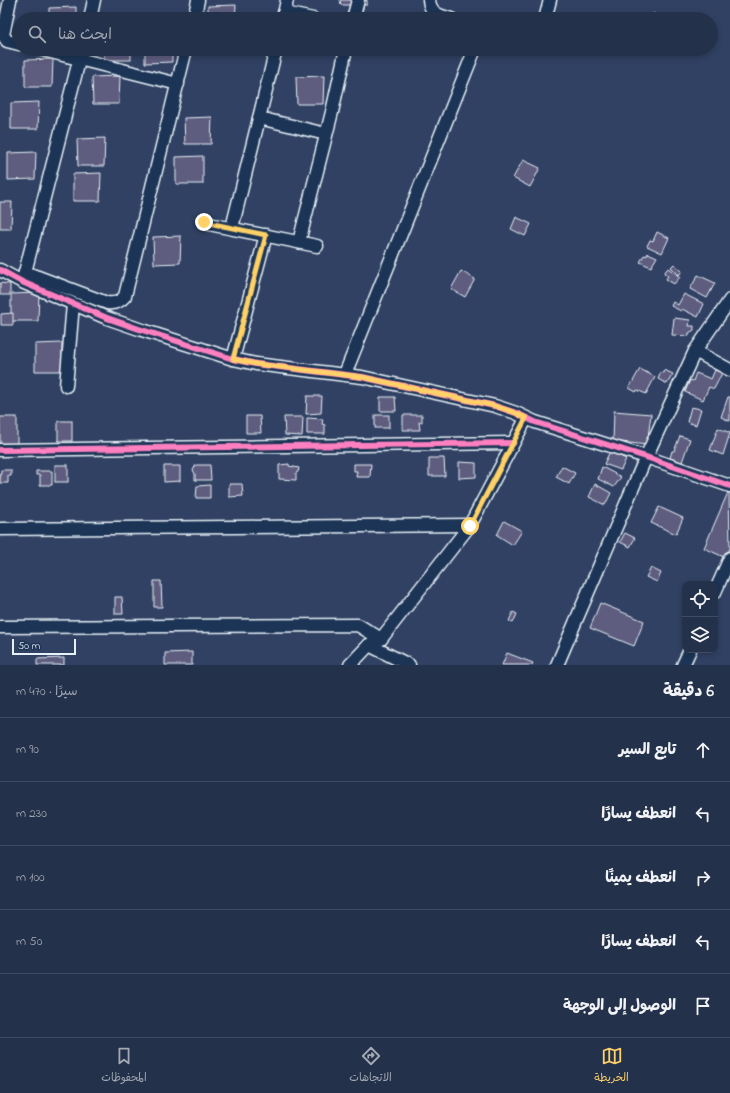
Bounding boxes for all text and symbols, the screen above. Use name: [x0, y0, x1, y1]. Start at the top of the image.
search box: [12, 12, 718, 56]
icon: search: [26, 23, 48, 45]
text: ابحث هنا: [58, 24, 112, 46]
route end: [195, 213, 213, 231]
route start: [461, 517, 479, 535]
map controls: [682, 581, 718, 653]
button: locate: [682, 581, 718, 617]
button: layers: [682, 617, 718, 653]
scale bar: [12, 637, 76, 656]
text: 50 m: [18, 638, 40, 654]
text: 6 دقيقة: [663, 679, 714, 704]
text: سيرًا · 470 m: [16, 682, 78, 701]
text: تابع السير: [619, 739, 676, 761]
icon: ahead: [692, 739, 714, 761]
text: 90 m: [16, 740, 39, 759]
text: انعطف يسارًا: [601, 803, 676, 825]
icon: left: [692, 803, 714, 825]
text: 230 m: [16, 804, 47, 823]
text: انعطف يمينًا: [605, 867, 676, 889]
icon: right: [692, 867, 714, 889]
text: 100 m: [16, 868, 45, 887]
text: انعطف يسارًا: [601, 931, 676, 953]
icon: left: [692, 931, 714, 953]
text: 50 m: [16, 932, 42, 951]
text: الوصول إلى الوجهة: [563, 995, 676, 1017]
icon: arrive: [692, 995, 714, 1017]
tab: المحفوظات: [101, 1045, 147, 1087]
tab: الاتجاهات: [349, 1045, 392, 1087]
tab: الخريطة: [594, 1045, 629, 1087]

